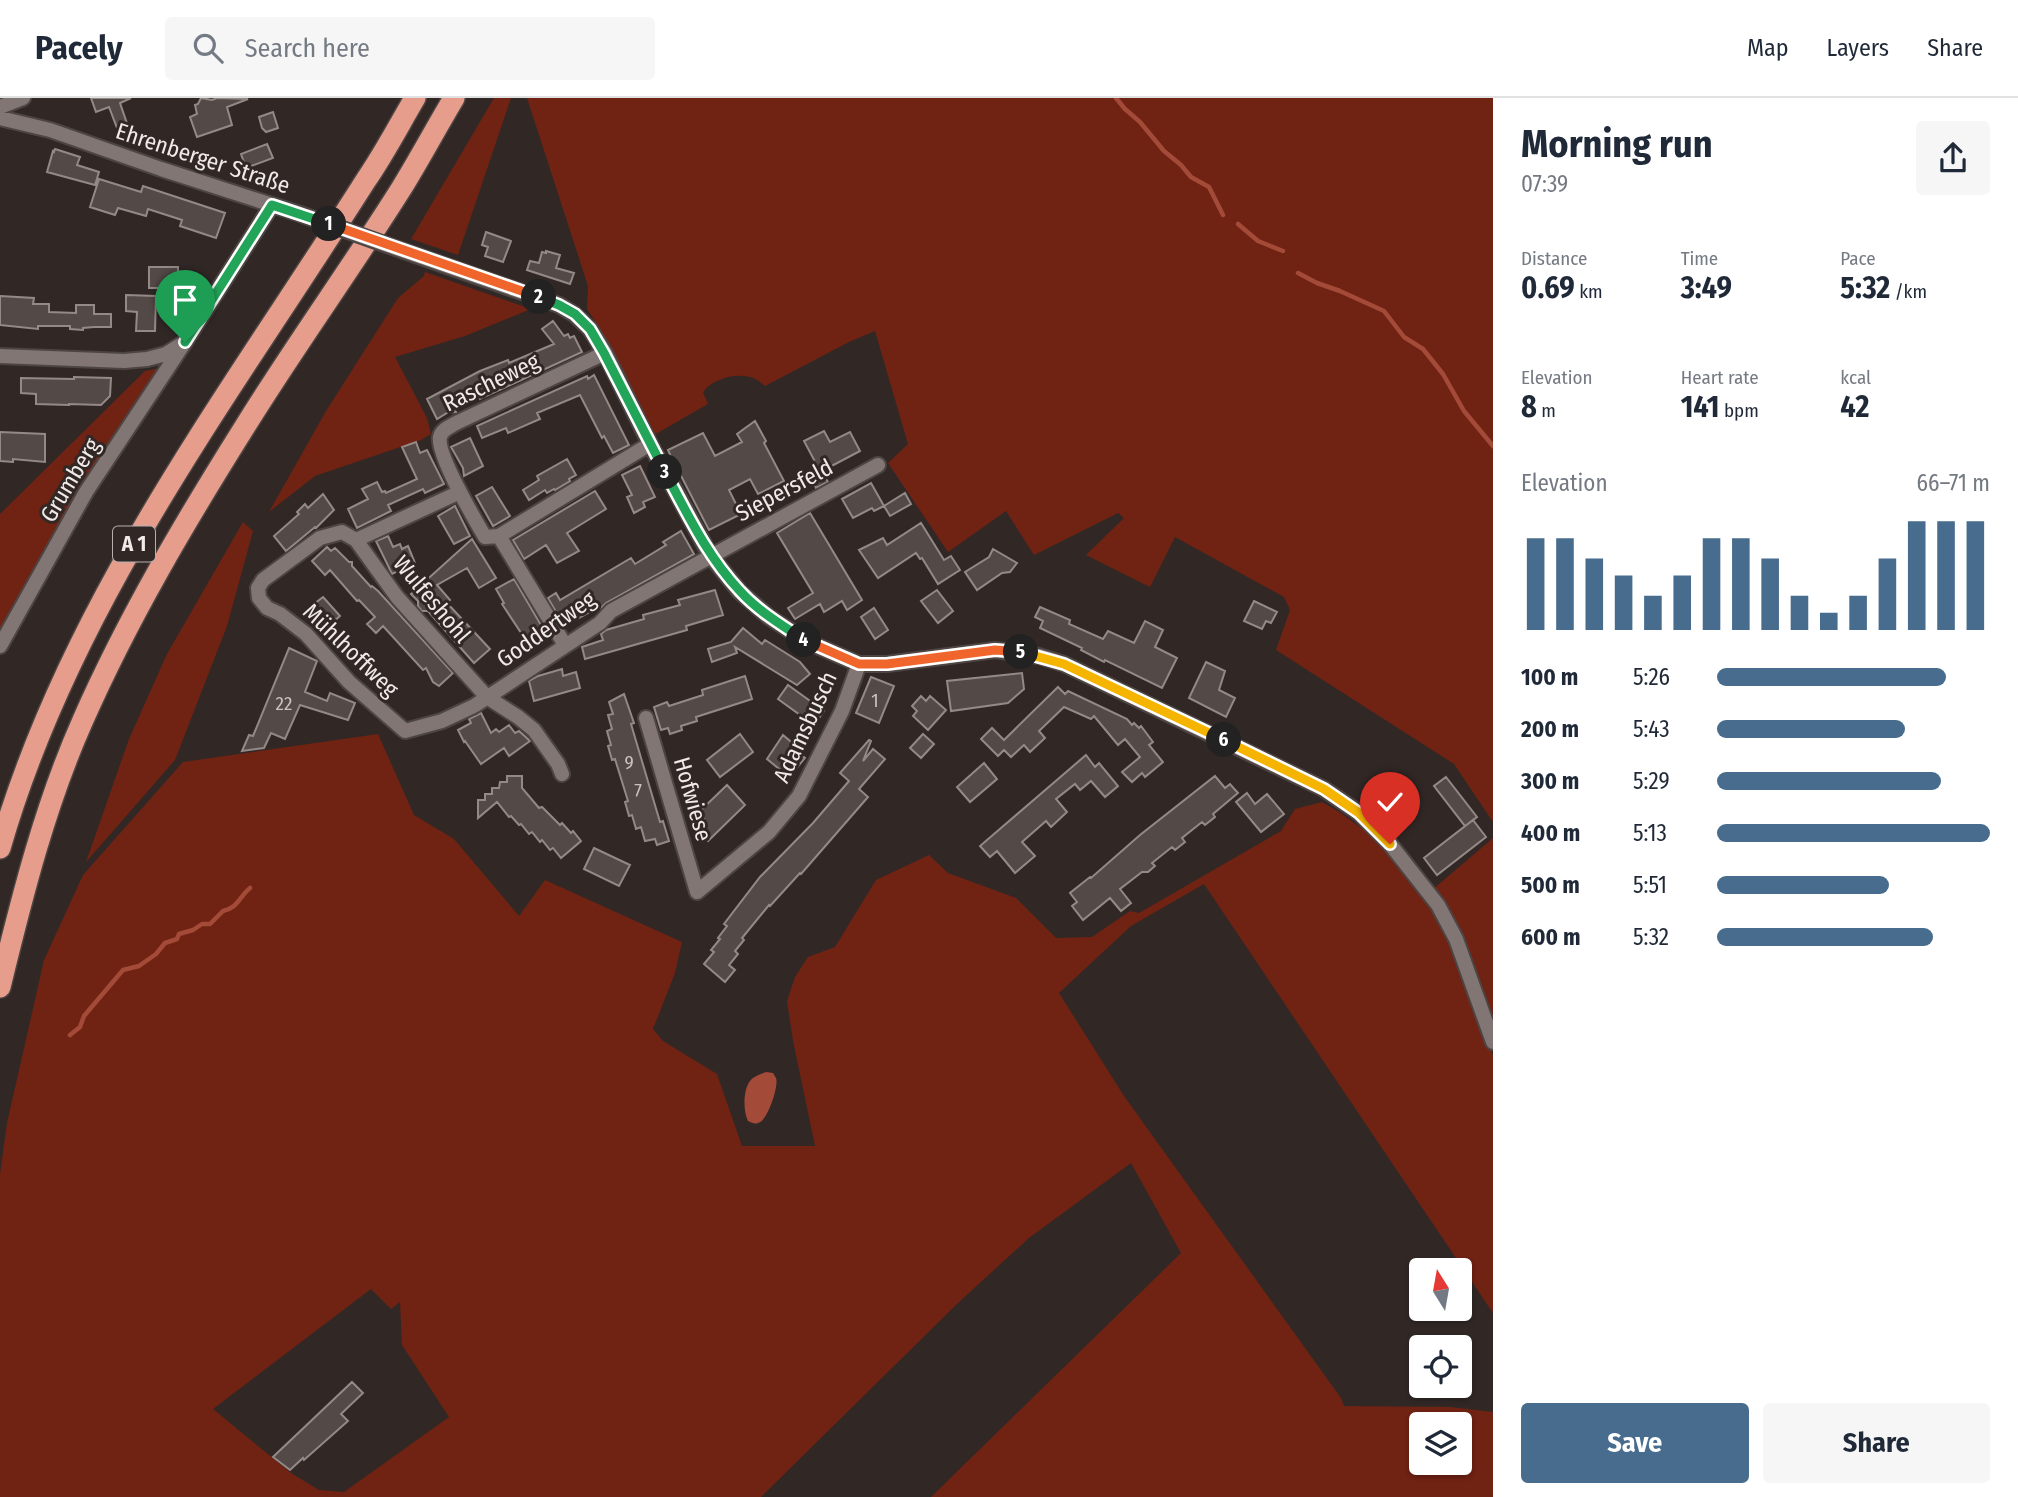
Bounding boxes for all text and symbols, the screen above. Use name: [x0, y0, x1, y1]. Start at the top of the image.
search box: [165, 17, 655, 80]
text: Pacely: [35, 28, 123, 68]
icon: search: [189, 29, 227, 67]
text: Search here: [245, 33, 370, 64]
text: Map: [1747, 34, 1789, 62]
text: Layers: [1827, 34, 1889, 62]
text: Share: [1927, 34, 1983, 62]
street label: Ehrenberger Straße: [112, 117, 294, 199]
text: Morning run: [1521, 121, 1713, 167]
button: share: [1916, 121, 1990, 195]
text: 07:39: [1521, 170, 1568, 198]
pin: 1: [312, 206, 346, 242]
text: 1: [324, 212, 333, 235]
text: Distance: [1521, 247, 1588, 270]
text: Time: [1681, 247, 1718, 270]
text: Pace: [1840, 247, 1876, 270]
pin: [155, 270, 215, 342]
text: 0.69: [1521, 270, 1575, 306]
text: 3:49: [1681, 270, 1732, 306]
text: 5:32: [1840, 270, 1890, 306]
pin: 2: [522, 280, 556, 314]
text: km: [1575, 280, 1603, 303]
text: /km: [1890, 280, 1927, 303]
icon: arrive: [166, 281, 204, 319]
text: 2: [534, 285, 543, 308]
street label: Rascheweg: [438, 347, 544, 417]
text: Elevation: [1521, 366, 1593, 389]
text: Heart rate: [1681, 366, 1759, 389]
text: kcal: [1840, 366, 1871, 389]
text: 8: [1521, 389, 1537, 425]
text: 141: [1681, 389, 1719, 425]
text: 42: [1840, 389, 1869, 425]
text: m: [1537, 399, 1556, 422]
text: bpm: [1719, 399, 1759, 422]
street label: Grumberg: [34, 433, 106, 527]
street label: Siepersfeld: [731, 453, 837, 527]
pin: 3: [648, 454, 682, 490]
text: 3: [660, 460, 669, 483]
text: Elevation: [1521, 469, 1608, 497]
text: 66–71 m: [1917, 469, 1990, 497]
road number: A 1: [113, 526, 155, 562]
street label: Wulfeshohl: [387, 550, 477, 648]
street label: Goddertweg: [491, 585, 601, 673]
street label: Mühlhoffweg: [297, 598, 405, 703]
pin: 4: [786, 622, 822, 658]
text: 4: [799, 628, 808, 651]
pin: 5: [1004, 634, 1038, 670]
text: 5: [1016, 640, 1025, 663]
text: 100 m: [1521, 663, 1578, 691]
text: 5:26: [1633, 663, 1670, 691]
street label: Adamsbusch: [767, 667, 843, 787]
house number: 1: [871, 689, 879, 712]
house number: 22: [276, 692, 292, 715]
text: 200 m: [1521, 715, 1579, 743]
text: 5:43: [1633, 715, 1670, 743]
pin: 6: [1206, 722, 1242, 758]
text: 6: [1219, 728, 1228, 751]
house number: 9: [624, 751, 634, 774]
street label: Hofwiese: [668, 754, 718, 844]
text: 300 m: [1521, 767, 1579, 795]
text: 5:29: [1633, 767, 1670, 795]
pin: [1360, 772, 1420, 844]
house number: 7: [634, 779, 642, 802]
icon: check: [1371, 783, 1409, 821]
text: 400 m: [1521, 819, 1580, 847]
text: 5:13: [1633, 819, 1667, 847]
text: 500 m: [1521, 871, 1580, 899]
text: 5:51: [1633, 871, 1667, 899]
text: 600 m: [1521, 923, 1580, 951]
text: 5:32: [1633, 923, 1669, 951]
north arrow: [1409, 1258, 1472, 1321]
map controls: [1409, 1258, 1472, 1475]
button: locate: [1409, 1335, 1472, 1398]
button: Save: [1521, 1403, 1749, 1483]
button: Share: [1763, 1403, 1990, 1483]
button: layers: [1409, 1412, 1472, 1475]

